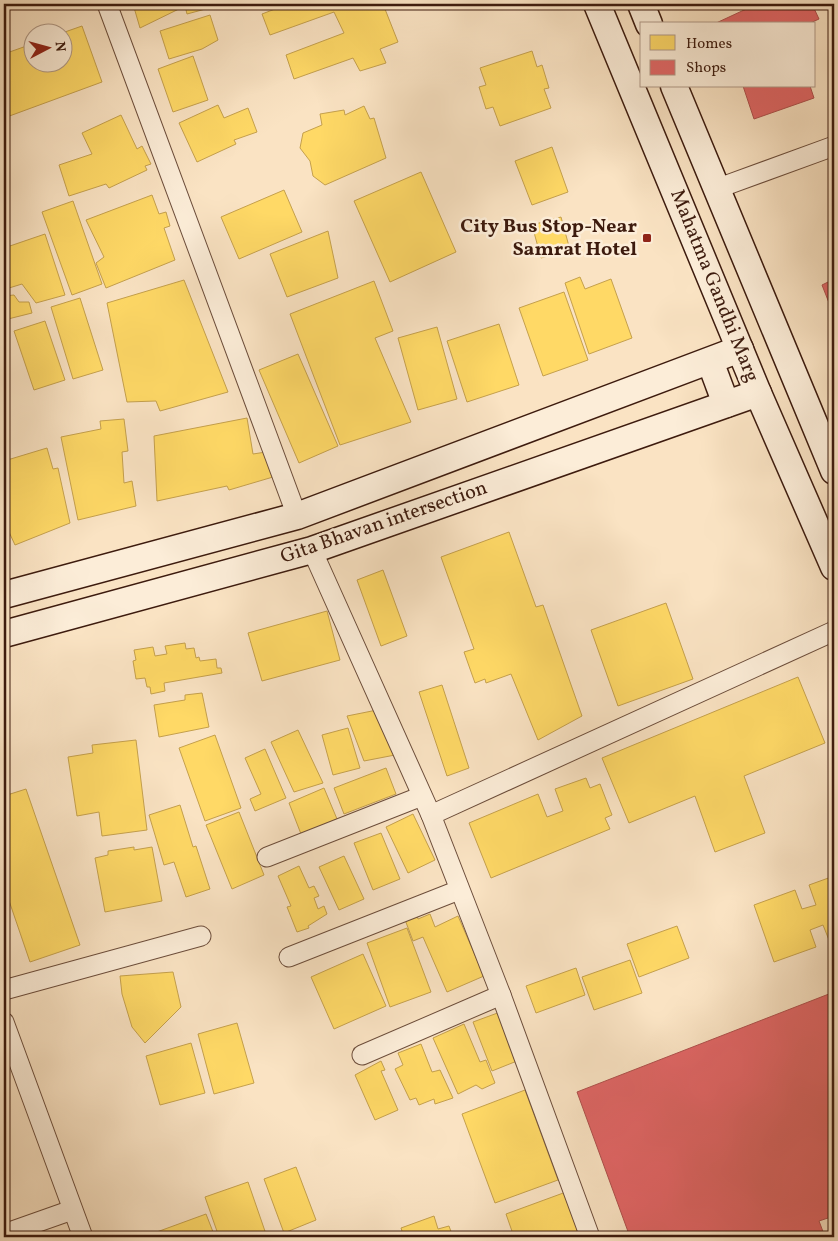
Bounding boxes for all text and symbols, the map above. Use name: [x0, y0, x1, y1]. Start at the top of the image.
north arrow: [22, 22, 72, 72]
legend: [640, 22, 816, 88]
text: Homes: [686, 34, 732, 55]
text: N: [49, 41, 69, 53]
text: Shops: [686, 58, 726, 79]
street label: Mahatma Gandhi Marg: [662, 185, 766, 387]
place label: City Bus Stop-Near Samrat Hotel: [460, 213, 637, 264]
marker: City Bus Stop-Near Samrat Hotel: [641, 232, 653, 244]
street label: Gita Bhavan intersection: [277, 474, 491, 572]

